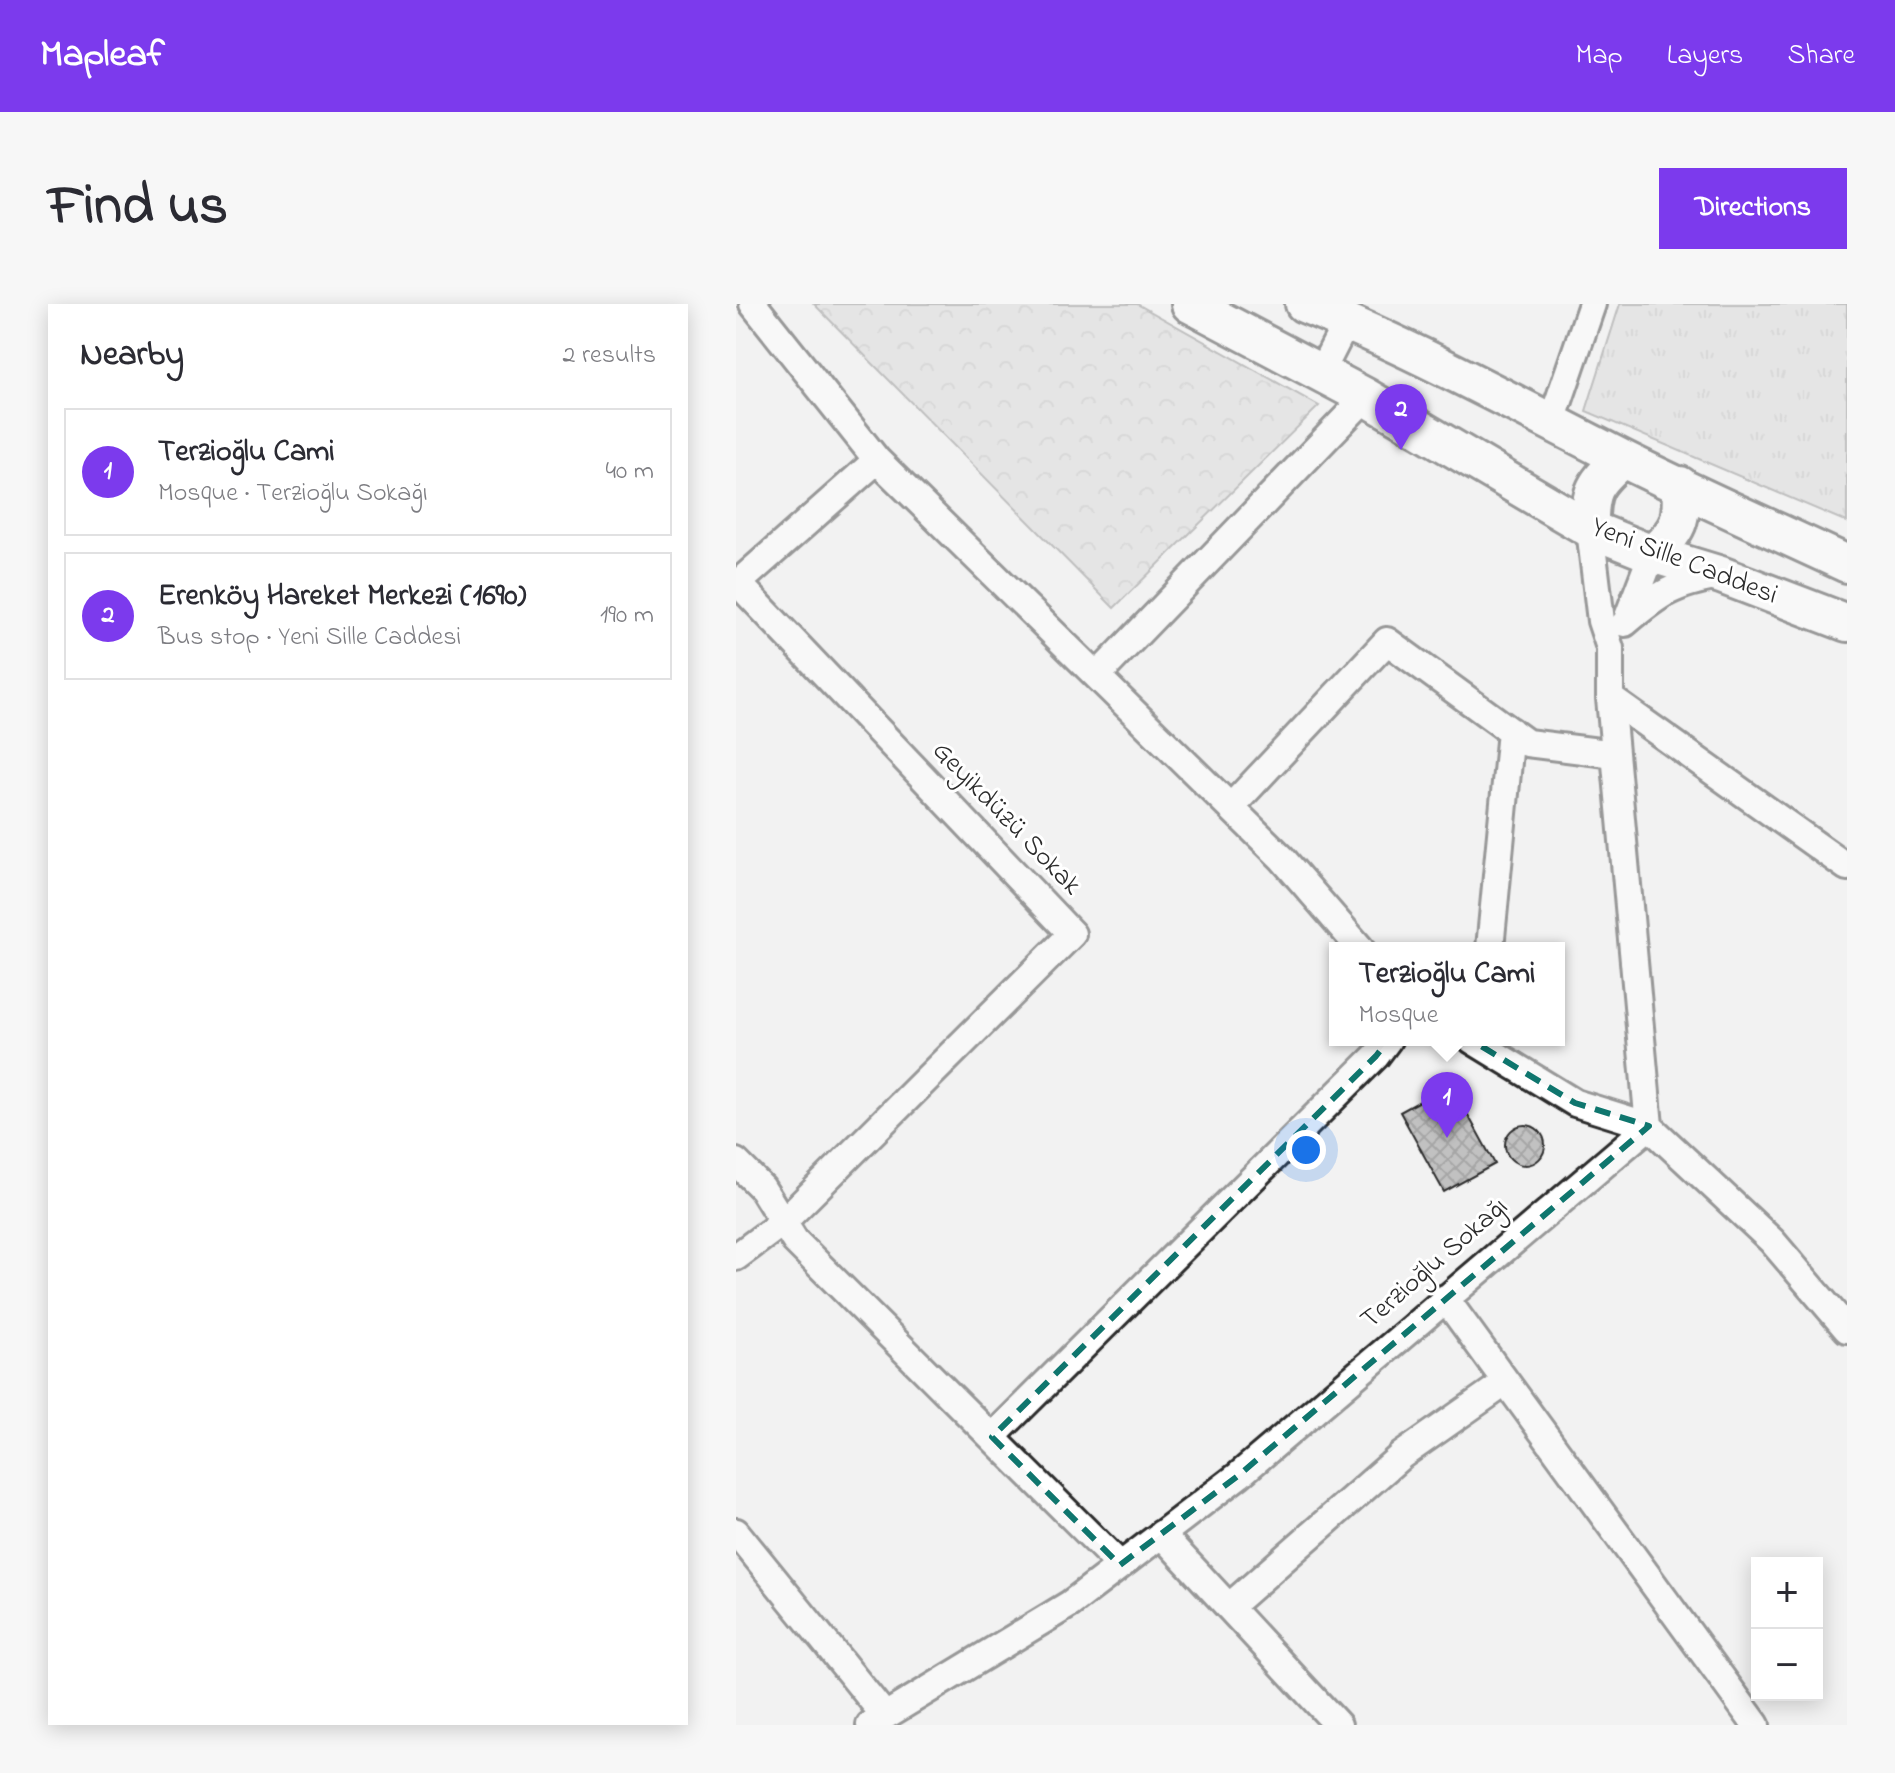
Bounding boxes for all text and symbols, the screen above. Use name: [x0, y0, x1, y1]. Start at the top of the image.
text: Mapleaf: [40, 28, 165, 84]
text: Map: [1575, 36, 1623, 77]
text: Layers: [1667, 36, 1743, 77]
text: Share: [1787, 36, 1855, 77]
text: Find us: [48, 168, 228, 249]
button: Directions: [1659, 168, 1847, 249]
text: Nearby: [80, 331, 184, 381]
text: 2 results: [563, 337, 656, 375]
pin: 2: [1375, 384, 1427, 450]
text: Terzioğlu Cami: [158, 431, 335, 475]
text: 1: [104, 453, 112, 491]
text: 40 m: [605, 453, 654, 491]
text: Mosque · Terzioğlu Sokağı: [158, 475, 428, 513]
street label: Yeni Sille Caddesi: [1585, 508, 1783, 616]
text: Erenköy Hareket Merkezi (1690): [158, 575, 526, 619]
text: 2: [102, 597, 114, 635]
text: 190 m: [600, 597, 654, 635]
text: Bus stop · Yeni Sille Caddesi: [158, 619, 461, 657]
street label: Geyikdüzü Sokak: [922, 733, 1091, 906]
popup: [1329, 942, 1565, 1046]
text: Terzioğlu Cami: [1359, 953, 1535, 997]
text: Mosque: [1359, 997, 1438, 1035]
pin: 1: [1421, 1072, 1473, 1138]
your location: [1286, 1130, 1326, 1170]
street label: Terzioğlu Sokağı: [1352, 1188, 1518, 1340]
map controls: [1751, 1557, 1823, 1701]
button: +: [1751, 1557, 1823, 1629]
button: −: [1751, 1629, 1823, 1701]

